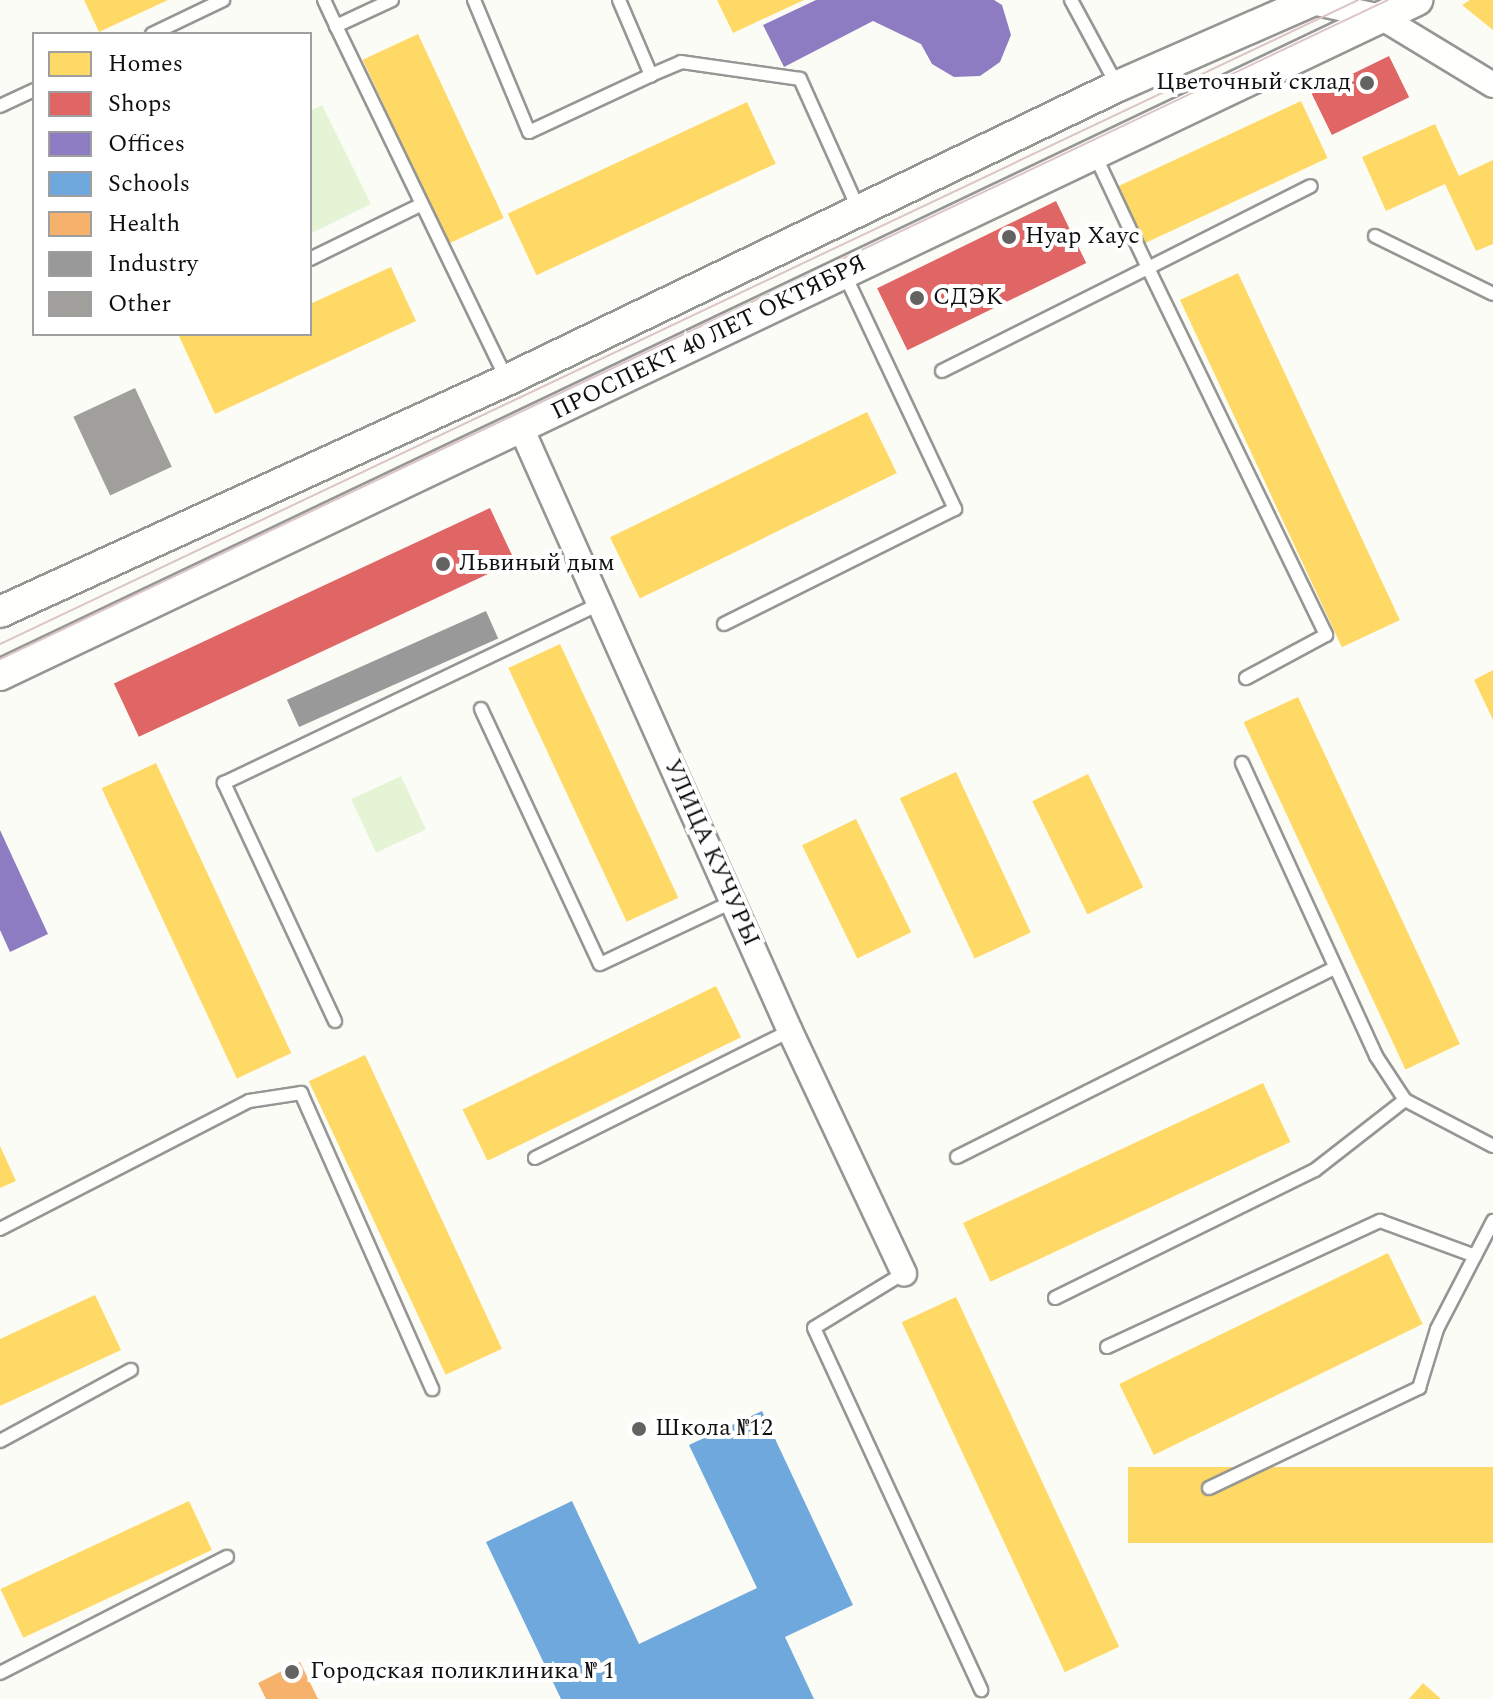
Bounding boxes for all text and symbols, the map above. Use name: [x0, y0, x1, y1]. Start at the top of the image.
legend: [32, 32, 312, 336]
text: Homes: [108, 46, 183, 82]
place label: Цветочный склад: [1156, 69, 1351, 97]
marker: Цветочный склад: [1358, 74, 1376, 92]
text: Shops: [108, 86, 172, 122]
text: Offices: [108, 126, 185, 162]
text: Schools: [108, 166, 190, 202]
text: Health: [108, 206, 180, 242]
place label: Нуар Хаус: [1025, 223, 1140, 251]
marker: Нуар Хаус: [1000, 228, 1018, 246]
text: Industry: [108, 246, 198, 282]
street label: ПРОСПЕКТ 40 ЛЕТ ОКТЯБРЯ: [547, 249, 871, 427]
place label: СДЭК: [933, 284, 1003, 312]
text: Other: [108, 286, 171, 322]
marker: СДЭК: [908, 289, 926, 307]
place label: Львиный дым: [459, 550, 615, 578]
marker: Львиный дым: [434, 555, 452, 573]
street label: УЛИЦА КУЧУРЫ: [657, 755, 765, 951]
place label: Школа №12: [655, 1415, 773, 1443]
marker: Школа №12: [630, 1420, 648, 1438]
place label: Городская поликлиника № 1: [310, 1658, 615, 1686]
marker: Городская поликлиника № 1: [281, 1661, 303, 1683]

